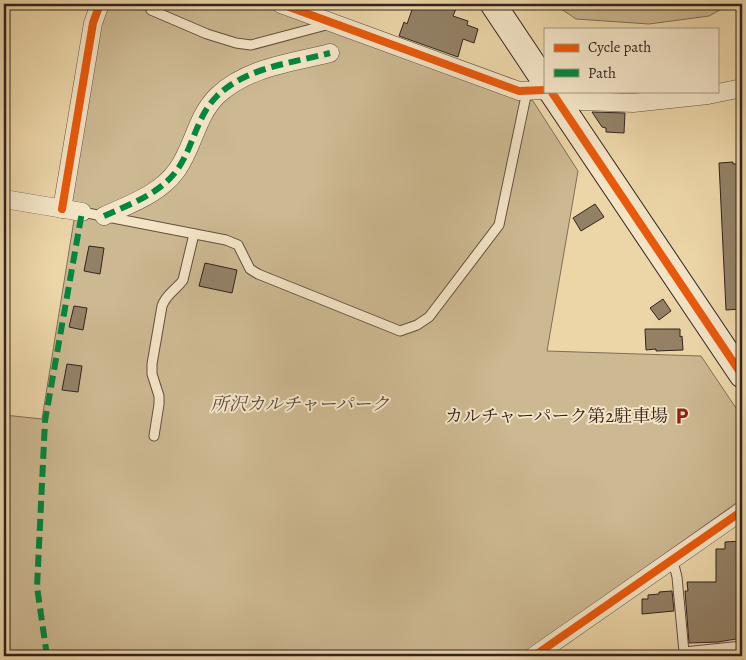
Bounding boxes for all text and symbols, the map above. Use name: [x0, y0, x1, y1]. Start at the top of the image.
legend: [544, 28, 718, 92]
text: Cycle path: [588, 37, 651, 57]
text: Path: [588, 63, 616, 83]
park label: 所沢カルチャーパーク: [211, 392, 389, 416]
place label: カルチャーパーク第2駐車場: [445, 404, 668, 428]
parking icon: カルチャーパーク第2駐車場: [672, 406, 692, 426]

